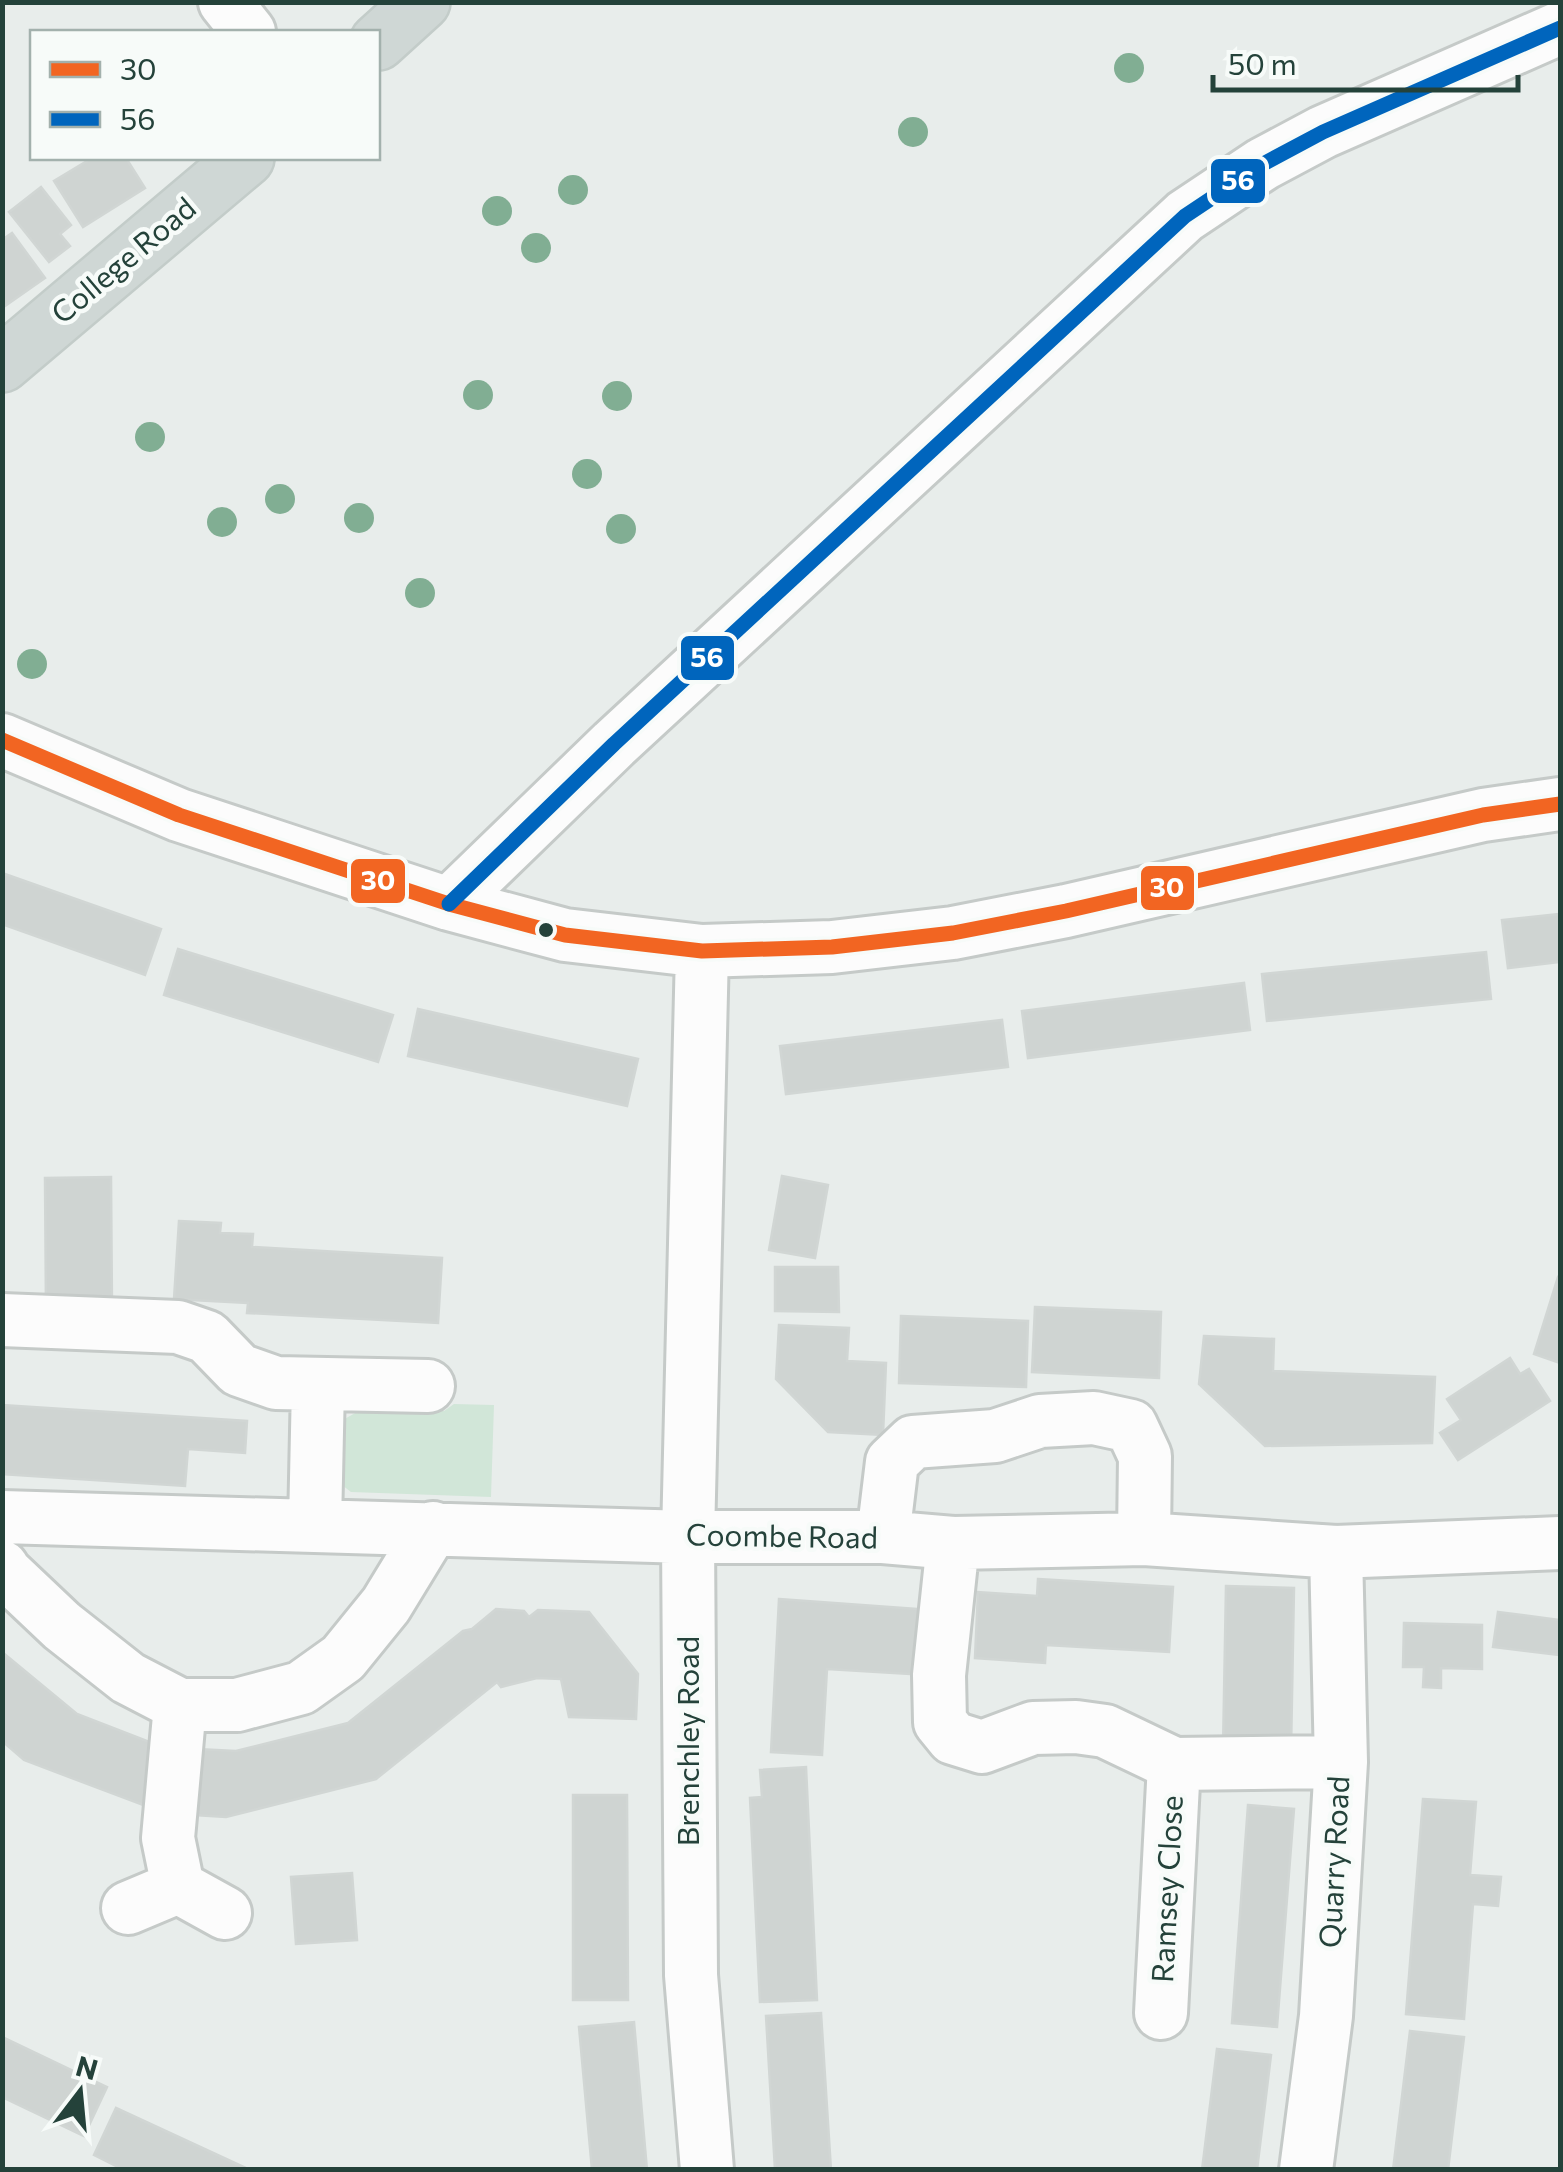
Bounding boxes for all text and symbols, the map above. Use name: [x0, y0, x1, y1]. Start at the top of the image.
legend: [30, 30, 380, 160]
scale bar: [1213, 30, 1518, 92]
text: 50 m: [1228, 44, 1297, 81]
text: 30: [120, 49, 157, 86]
text: 56: [120, 99, 155, 136]
line badge: 56: [1209, 157, 1267, 205]
text: 56: [1221, 162, 1255, 196]
street label: College Road: [43, 188, 202, 330]
line badge: 56: [679, 634, 736, 682]
text: 56: [690, 639, 724, 673]
line badge: 30: [349, 857, 407, 905]
text: 30: [361, 862, 395, 896]
line badge: 30: [1139, 864, 1196, 912]
text: 30: [1150, 869, 1184, 903]
unlabelled marker: [536, 920, 556, 940]
street label: Coombe Road: [686, 1514, 878, 1555]
street label: Brenchley Road: [668, 1636, 705, 1846]
street label: Quarry Road: [1310, 1775, 1355, 1949]
street label: Ramsey Close: [1142, 1794, 1189, 1983]
north arrow: [30, 2042, 130, 2142]
text: N: [72, 2048, 102, 2086]

